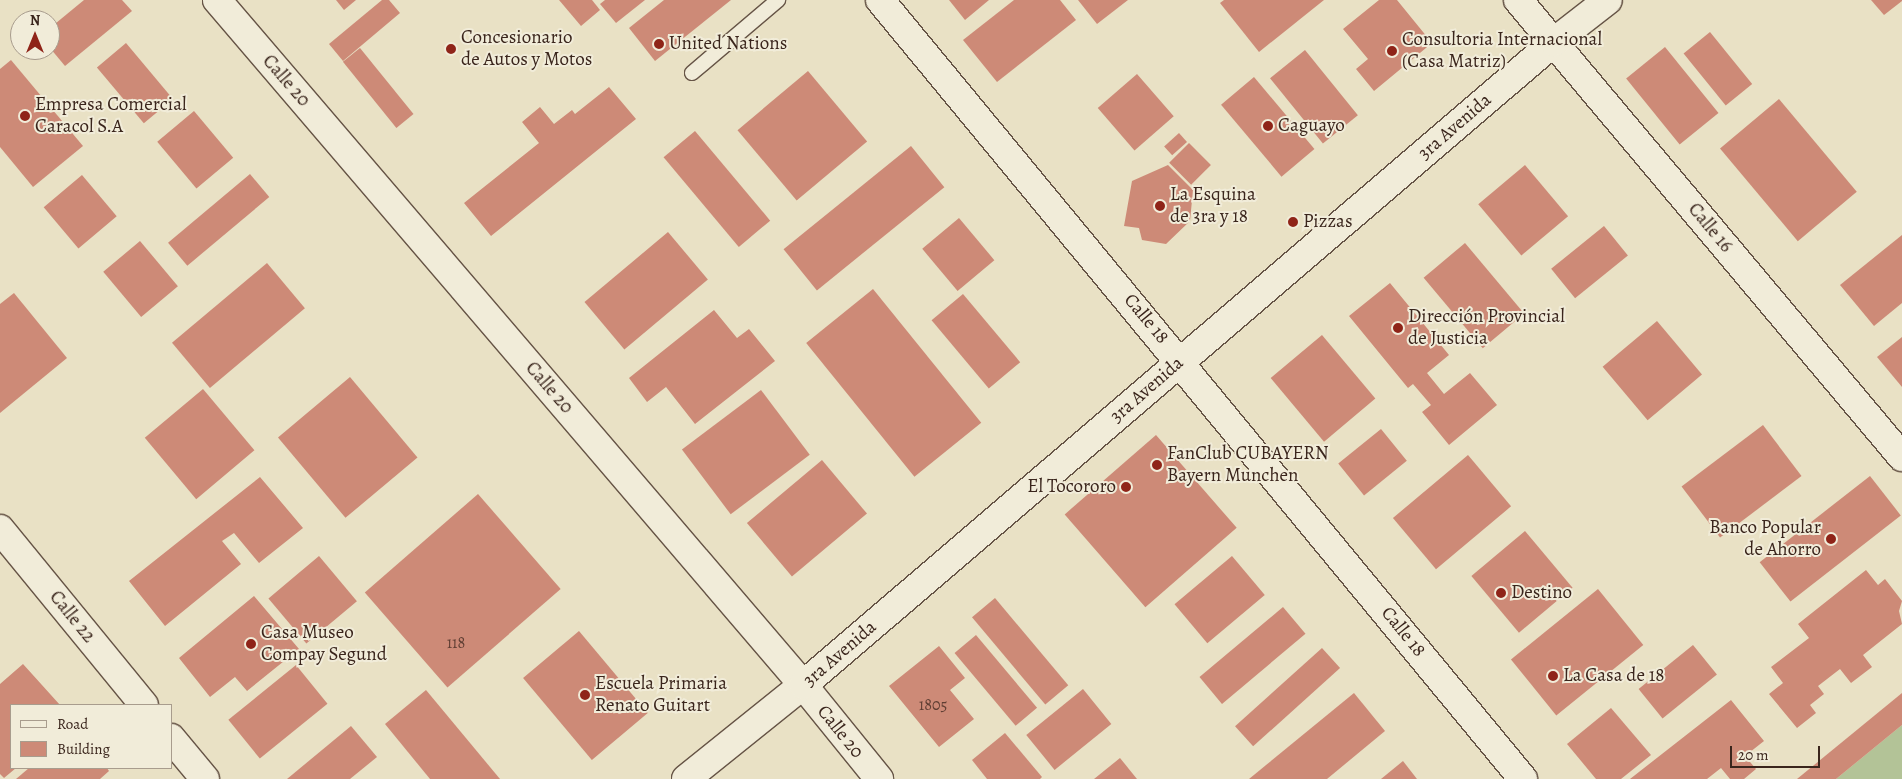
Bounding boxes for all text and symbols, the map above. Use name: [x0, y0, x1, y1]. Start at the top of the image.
north arrow: [10, 10, 60, 60]
text: N: [30, 11, 40, 30]
place label: Concesionario de Autos y Motos: [461, 27, 592, 71]
place label: Consultoria Internacional (Casa Matriz): [1402, 29, 1602, 73]
place label: United Nations: [669, 33, 787, 55]
marker: United Nations: [653, 38, 665, 50]
marker: Concesionario de Autos y Motos: [445, 43, 457, 55]
marker: Consultoria Internacional (Casa Matriz): [1386, 45, 1398, 57]
street label: Calle 20: [257, 50, 315, 112]
street label: 3ra Avenida: [1414, 89, 1496, 165]
place label: Empresa Comercial Caracol S.A: [35, 94, 187, 138]
marker: Empresa Comercial Caracol S.A: [19, 110, 31, 122]
place label: Caguayo: [1278, 115, 1345, 137]
marker: Caguayo: [1262, 120, 1274, 132]
place label: La Esquina de 3ra y 18: [1170, 184, 1256, 228]
street label: Calle 16: [1683, 199, 1737, 257]
marker: La Esquina de 3ra y 18: [1154, 200, 1166, 212]
place label: Pizzas: [1303, 211, 1353, 233]
marker: Pizzas: [1287, 216, 1299, 228]
street label: Calle 18: [1119, 289, 1173, 349]
place label: Dirección Provincial de Justicia: [1408, 306, 1565, 350]
marker: Dirección Provincial de Justicia: [1392, 322, 1404, 334]
street label: 3ra Avenida: [1106, 352, 1188, 428]
street label: Calle 20: [520, 357, 578, 419]
place label: FanClub CUBAYERN Bayern Munchen: [1167, 443, 1329, 487]
marker: FanClub CUBAYERN Bayern Munchen: [1151, 459, 1163, 471]
place label: El Tocororo: [1027, 476, 1116, 498]
marker: El Tocororo: [1120, 481, 1132, 493]
place label: Banco Popular de Ahorro: [1709, 517, 1821, 561]
marker: Banco Popular de Ahorro: [1825, 533, 1837, 545]
place label: Destino: [1511, 582, 1572, 604]
street label: Calle 22: [44, 586, 100, 648]
marker: Destino: [1495, 587, 1507, 599]
street label: Calle 18: [1376, 602, 1430, 662]
street label: 3ra Avenida: [799, 616, 881, 692]
place label: Casa Museo Compay Segund: [261, 622, 387, 666]
house number: 118: [447, 633, 465, 653]
marker: Casa Museo Compay Segund: [245, 638, 257, 650]
place label: La Casa de 18: [1563, 665, 1664, 687]
marker: La Casa de 18: [1547, 670, 1559, 682]
place label: Escuela Primaria Renato Guitart: [595, 673, 727, 717]
marker: Escuela Primaria Renato Guitart: [579, 689, 591, 701]
house number: 1805: [919, 695, 947, 715]
street label: Calle 20: [812, 701, 868, 763]
legend: [10, 704, 172, 769]
text: Road: [57, 714, 88, 734]
scale bar: [1732, 736, 1822, 768]
text: Building: [57, 739, 110, 759]
text: 20 m: [1738, 745, 1769, 765]

